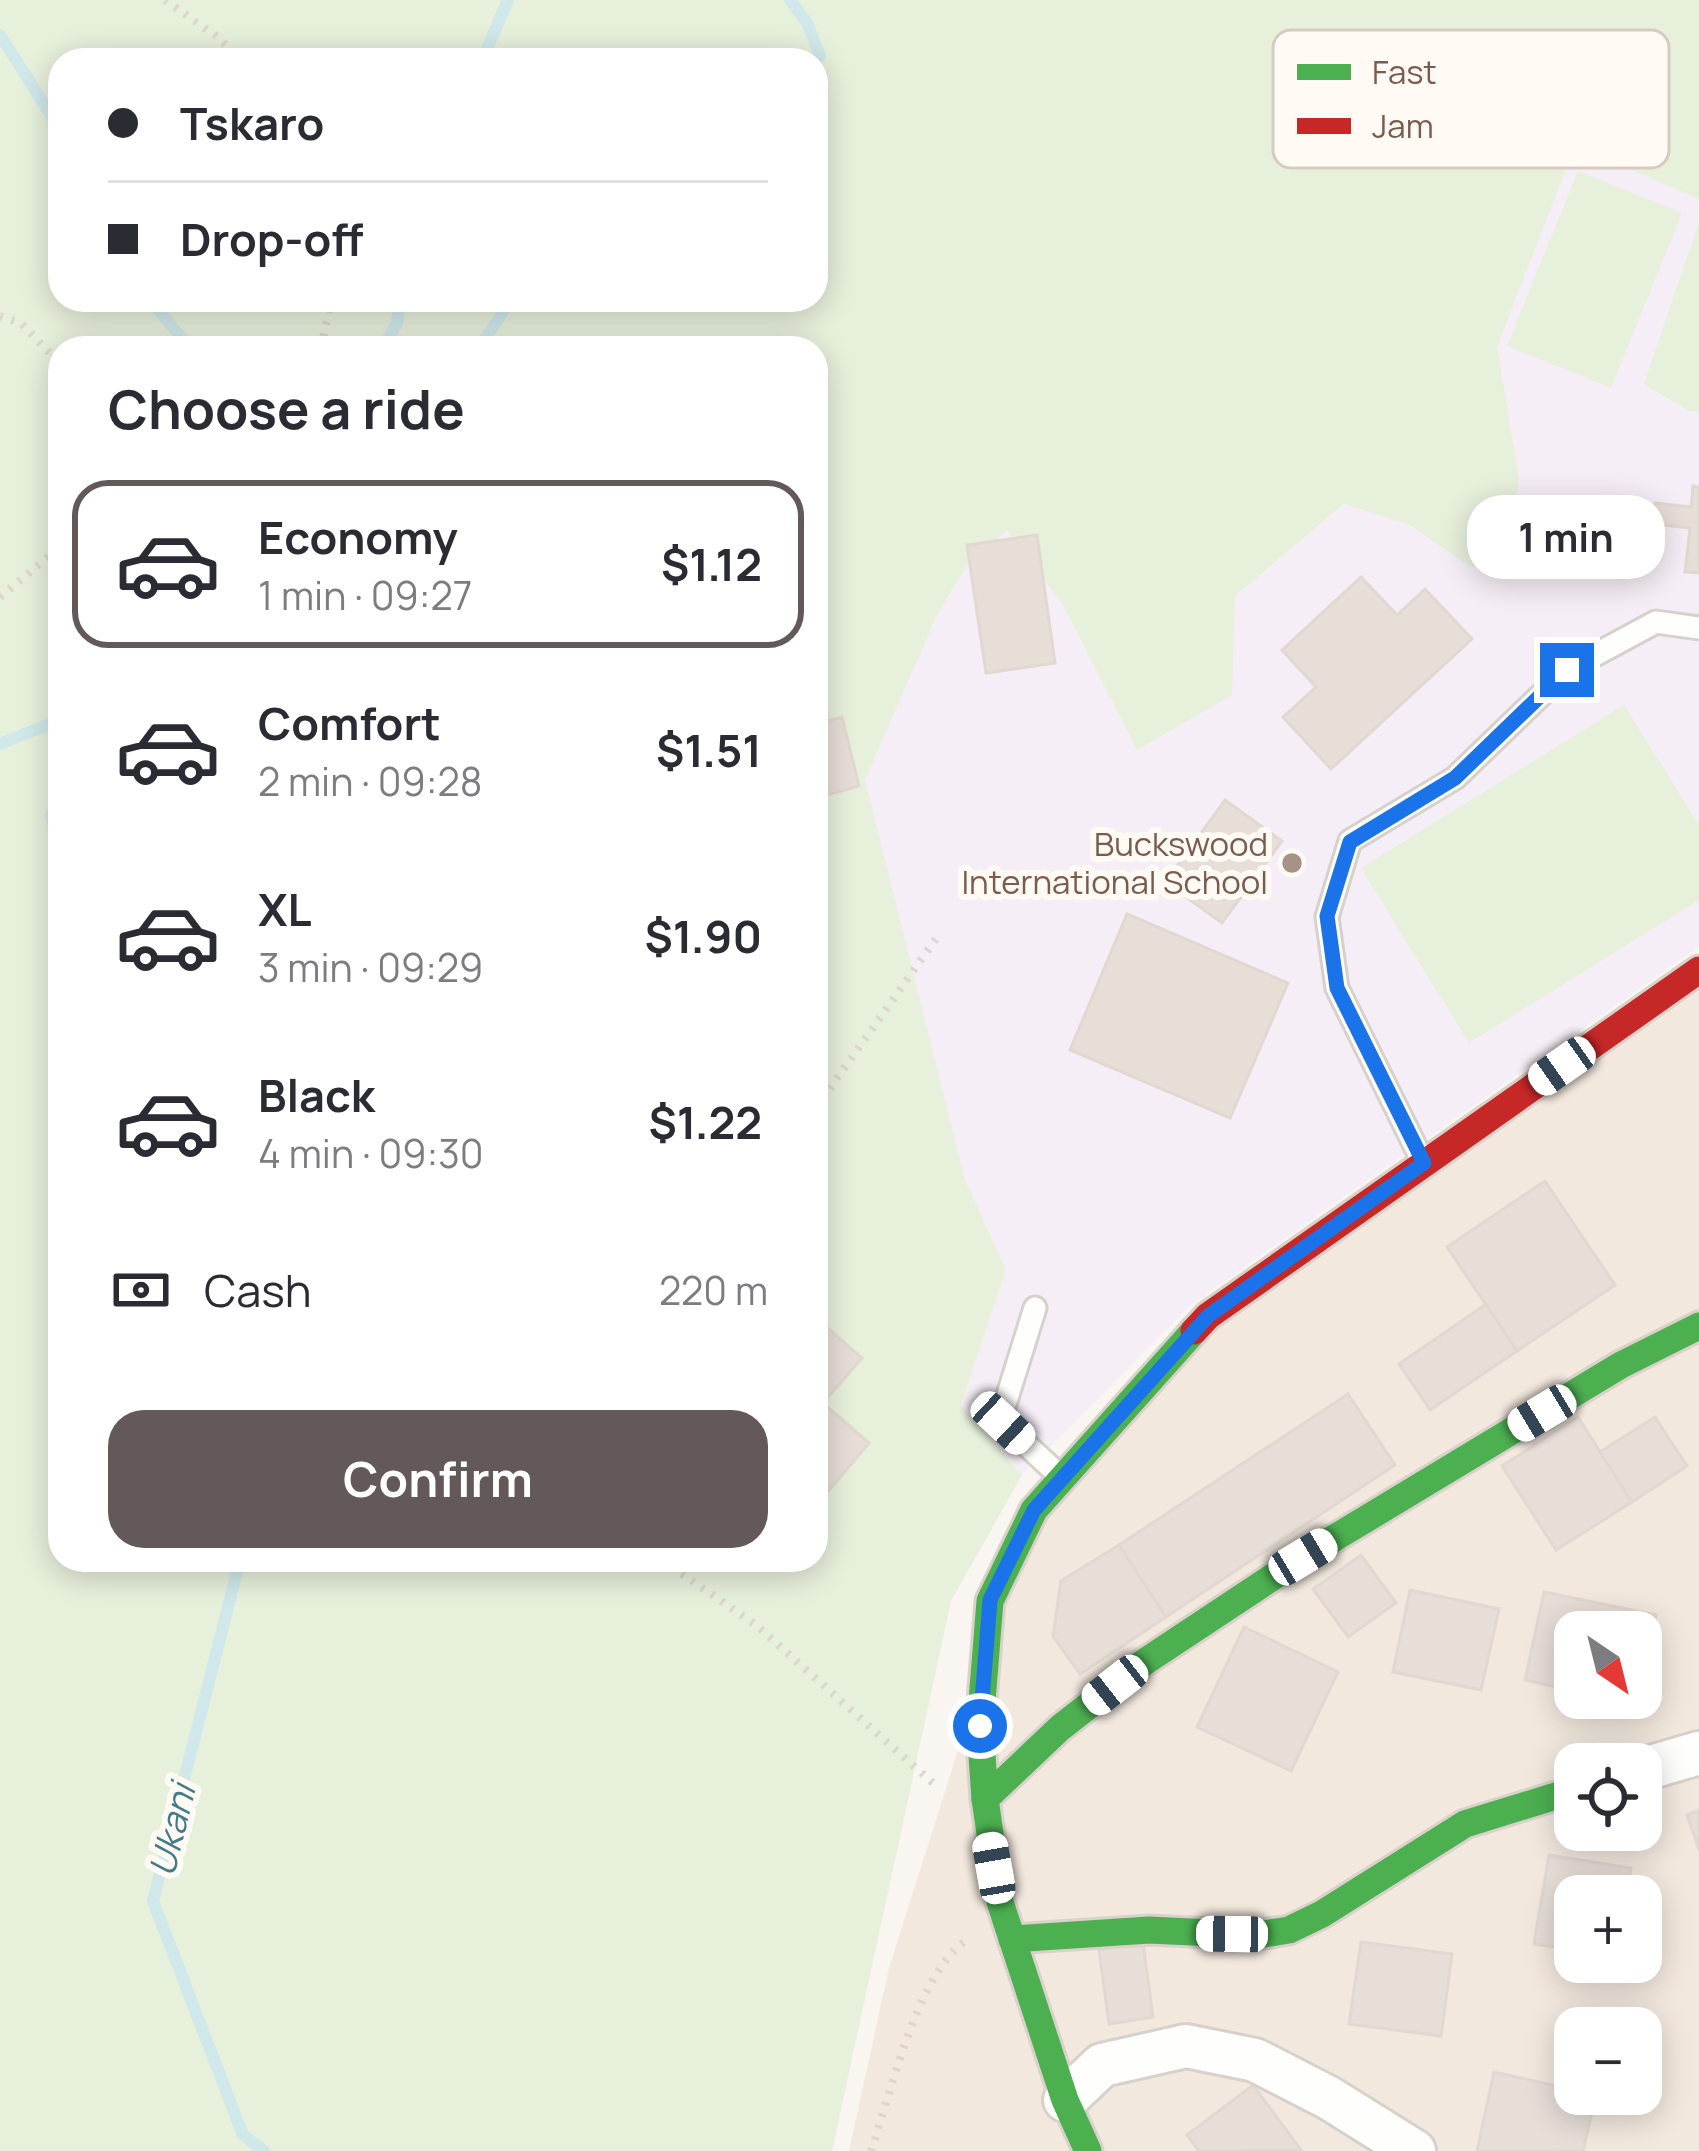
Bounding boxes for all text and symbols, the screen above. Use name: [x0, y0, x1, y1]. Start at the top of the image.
legend: [1273, 30, 1669, 168]
text: Fast: [1372, 49, 1437, 94]
text: Tskaro: [180, 92, 324, 154]
text: Jam: [1372, 103, 1434, 148]
text: Drop-off: [180, 208, 363, 270]
text: Choose a ride: [108, 371, 465, 445]
callout: 1 min: [1468, 496, 1666, 580]
text: Economy: [258, 506, 458, 568]
icon: car: [114, 510, 222, 618]
text: 1 min: [1518, 510, 1614, 564]
text: $1.12: [661, 533, 762, 595]
text: 1 min · 09:27: [258, 568, 472, 622]
route end: [1540, 643, 1594, 697]
text: Comfort: [258, 692, 441, 754]
icon: car: [114, 696, 222, 804]
text: $1.51: [656, 719, 762, 781]
text: 2 min · 09:28: [258, 754, 482, 808]
place label: Buckswood International School: [961, 821, 1268, 904]
marker: Buckswood International School: [1279, 850, 1305, 876]
text: XL: [258, 878, 312, 940]
icon: car: [114, 882, 222, 990]
text: $1.90: [645, 905, 762, 967]
text: 3 min · 09:29: [258, 940, 483, 994]
car: [1522, 1031, 1602, 1101]
text: Black: [258, 1064, 375, 1126]
icon: car: [114, 1068, 222, 1176]
text: $1.22: [649, 1091, 762, 1153]
text: 4 min · 09:30: [258, 1126, 484, 1180]
icon: cash: [108, 1257, 174, 1323]
text: Cash: [204, 1259, 312, 1321]
text: 220 m: [659, 1263, 768, 1317]
car: [1502, 1379, 1582, 1447]
car: [964, 1385, 1042, 1461]
button: Confirm: [108, 1410, 768, 1548]
car: [1263, 1523, 1343, 1591]
north arrow: [1554, 1611, 1662, 1719]
map controls: [1554, 1611, 1662, 2115]
car: [1076, 1649, 1154, 1721]
route start: [953, 1699, 1007, 1753]
button: locate: [1554, 1743, 1662, 1851]
water label: Ukani: [137, 1774, 208, 1881]
car: [970, 1829, 1018, 1907]
button: +: [1554, 1875, 1662, 1983]
car: [1196, 1915, 1268, 1953]
button: −: [1554, 2007, 1662, 2115]

